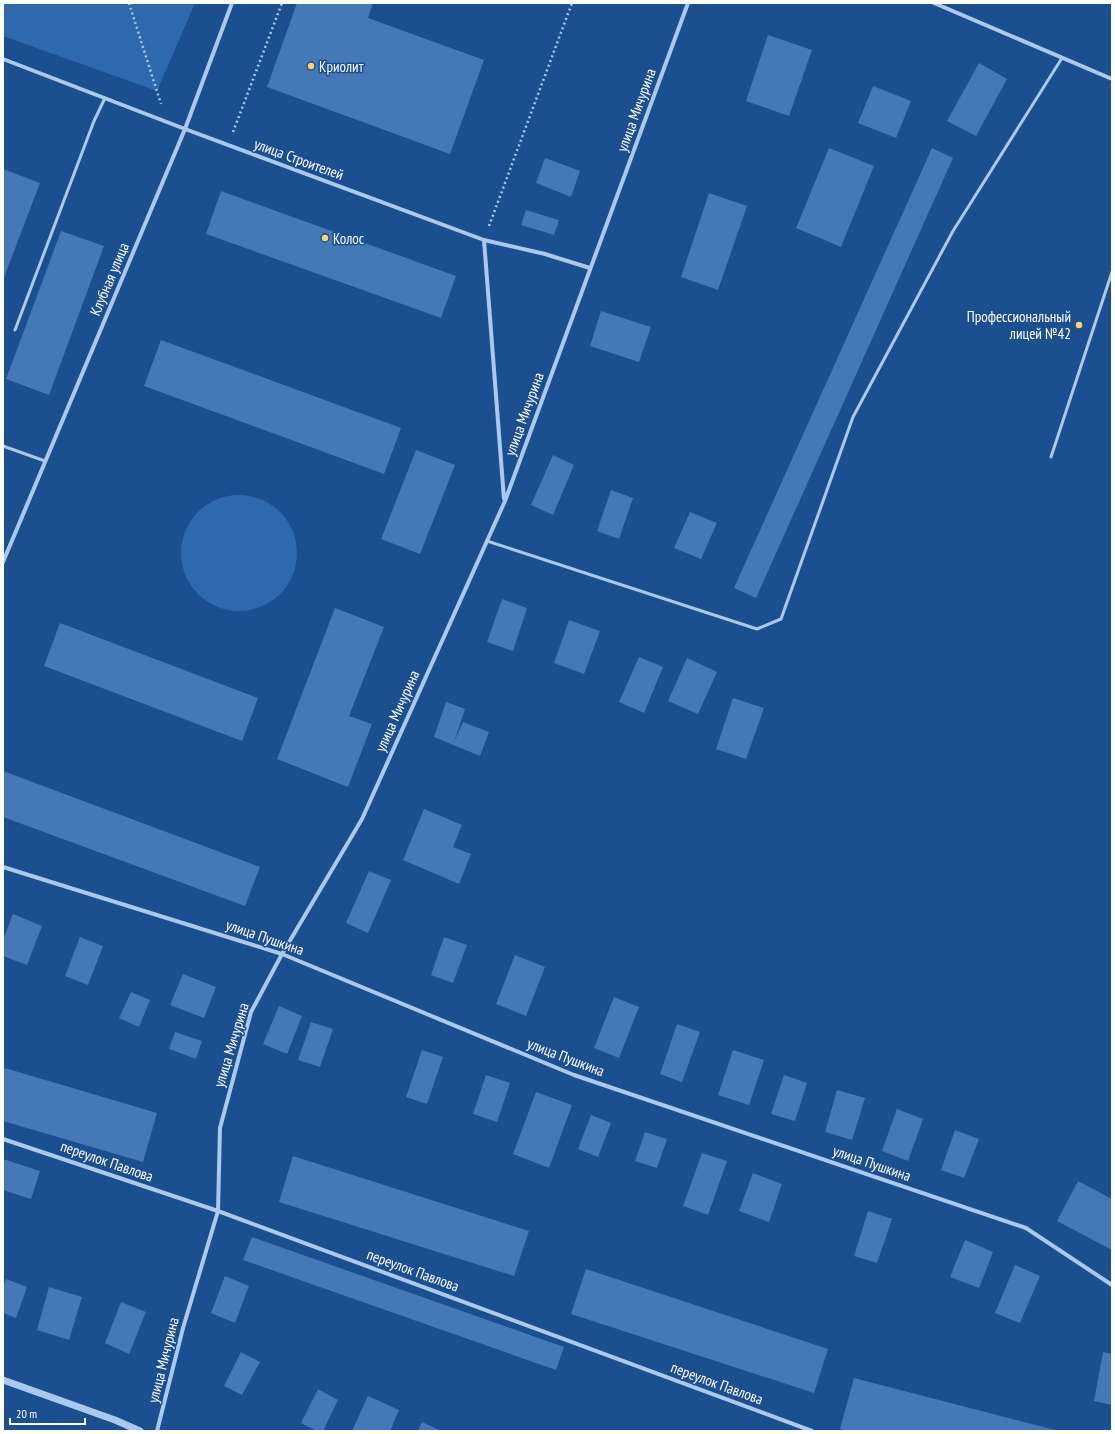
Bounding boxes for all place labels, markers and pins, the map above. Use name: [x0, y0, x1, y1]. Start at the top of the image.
place label: Криолит: [319, 57, 364, 76]
marker: Криолит: [306, 61, 316, 71]
place label: Колос: [333, 229, 365, 248]
marker: Колос: [320, 233, 330, 243]
place label: Профессиональный лицей №42: [967, 307, 1071, 343]
marker: Профессиональный лицей №42: [1074, 320, 1084, 330]

